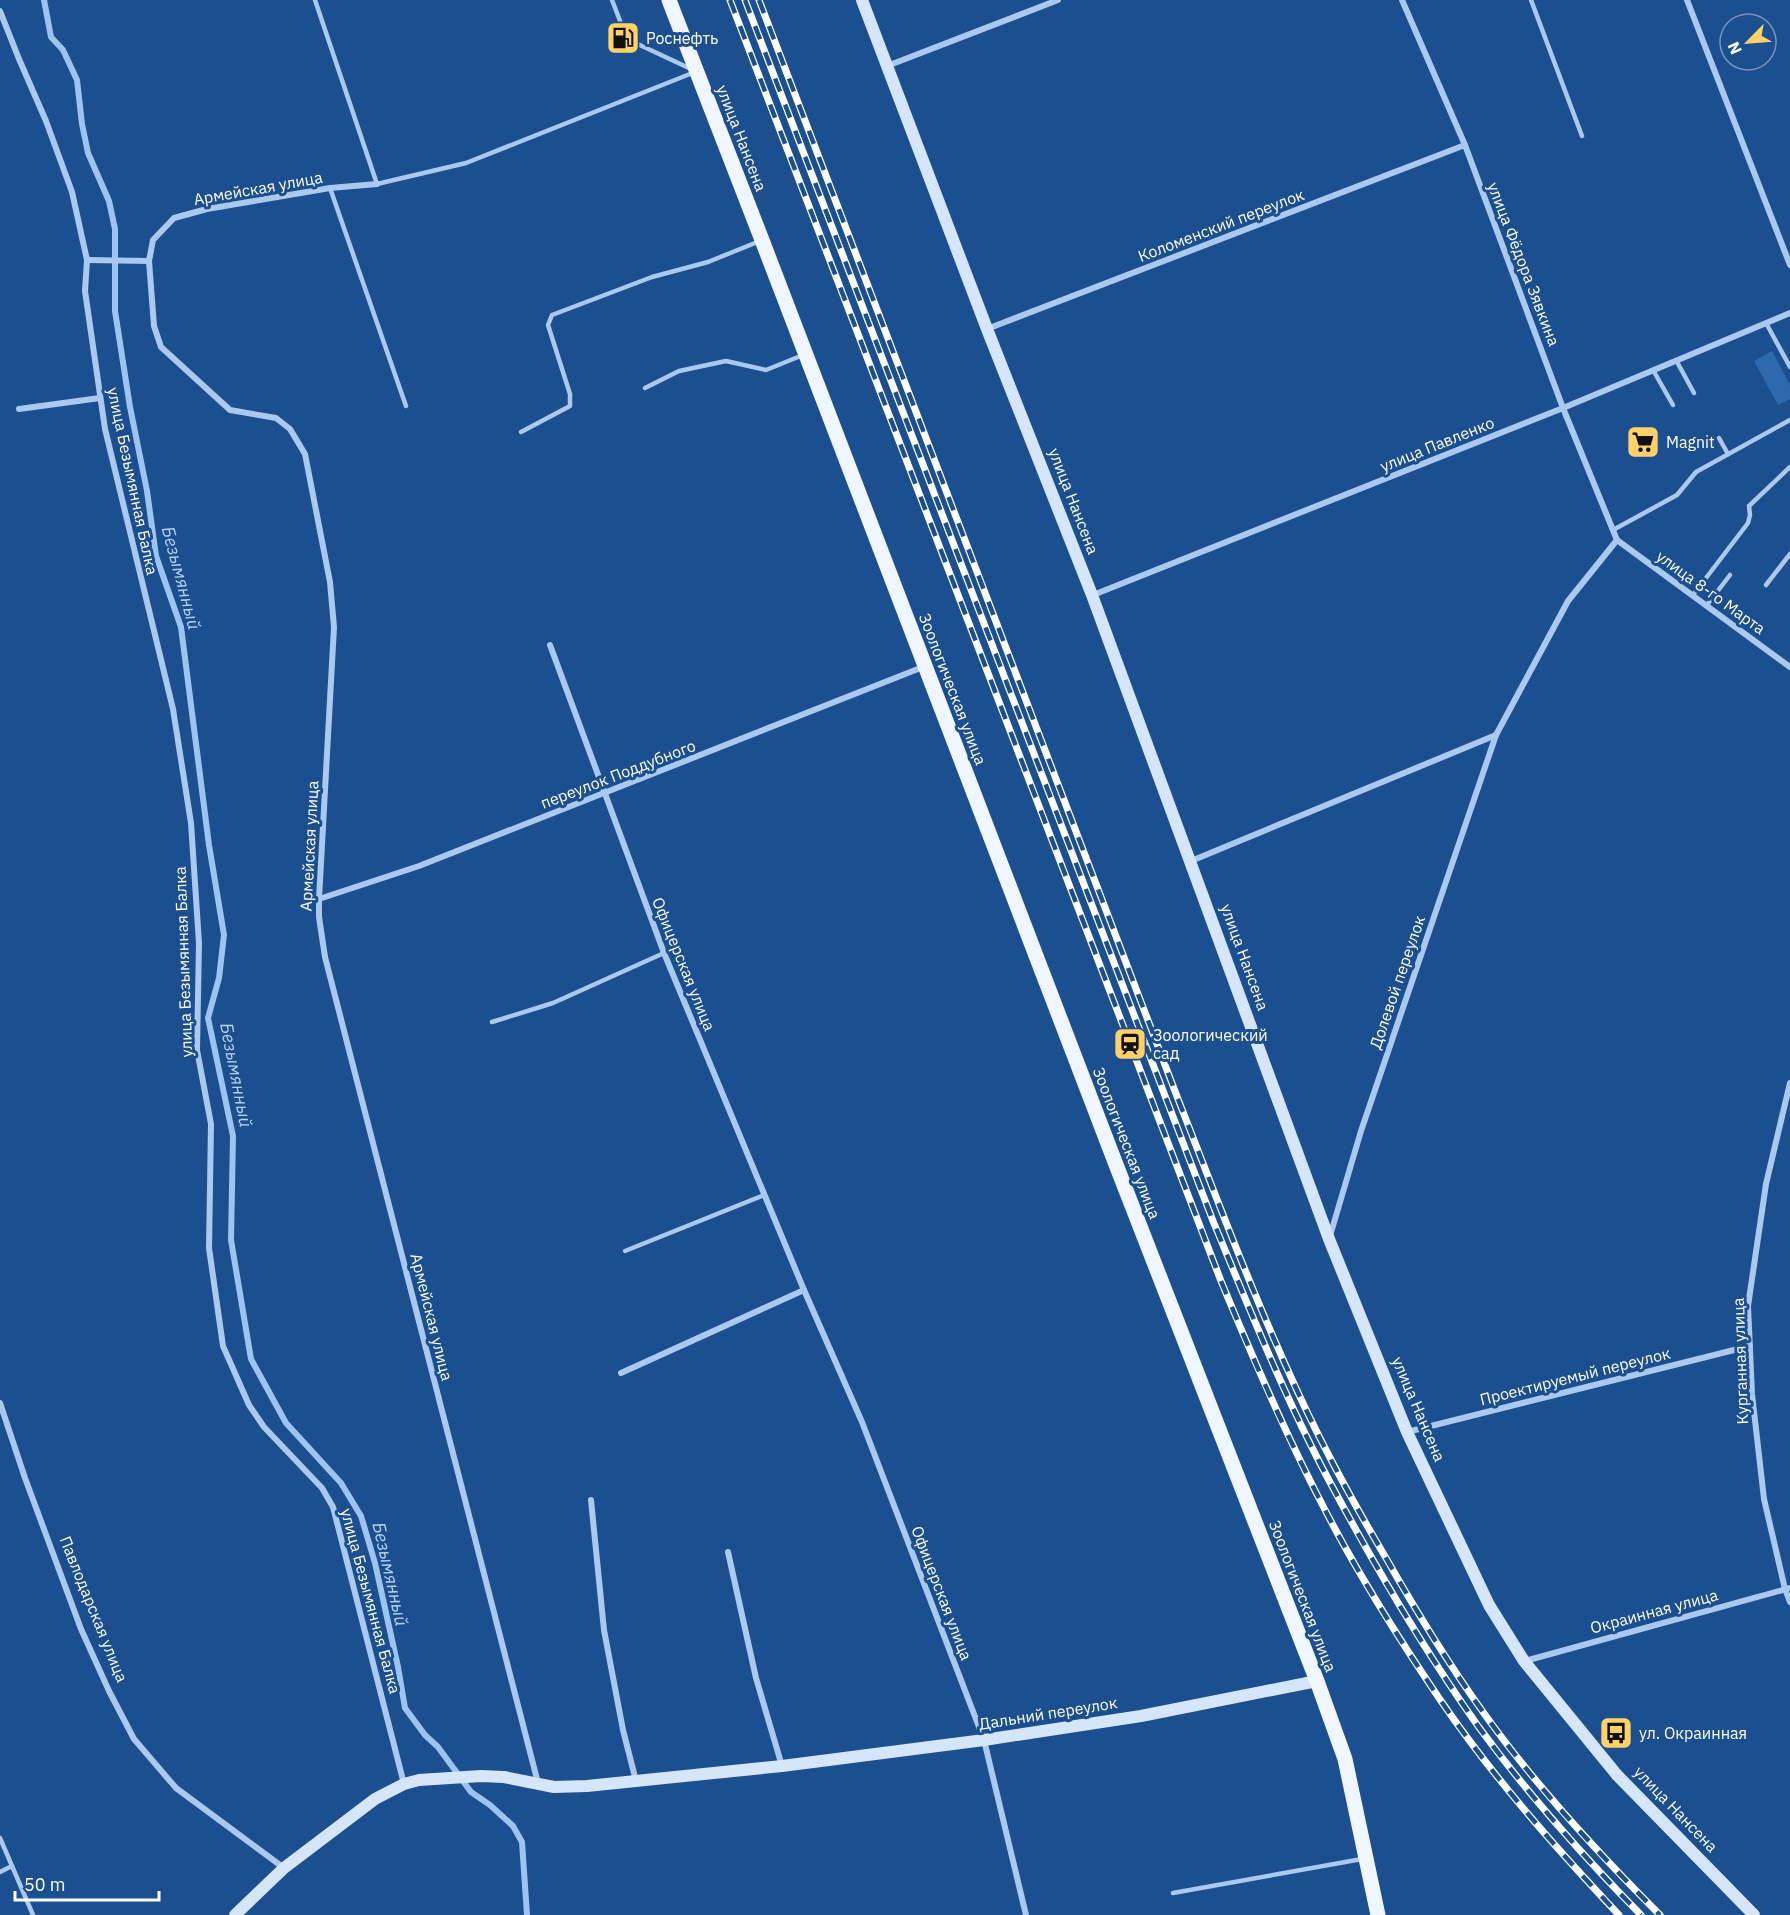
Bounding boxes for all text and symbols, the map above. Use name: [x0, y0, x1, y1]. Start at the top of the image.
north arrow: [1718, 12, 1778, 72]
fuel station icon: Роснефть: [605, 20, 641, 56]
place label: Роснефть: [646, 28, 718, 48]
text: N: [1723, 39, 1746, 58]
street label: улица Нансена: [713, 82, 772, 194]
street label: Армейская улица: [192, 167, 325, 209]
street label: улица Фёдора Зявкина: [1484, 179, 1565, 349]
street label: Коломенский переулок: [1135, 184, 1307, 266]
street label: улица Безымянная Балка: [103, 385, 163, 577]
street label: улица Павленко: [1377, 412, 1497, 476]
supermarket icon: Magnit: [1625, 424, 1661, 460]
place label: Magnit: [1666, 432, 1715, 452]
street label: улица Нансена: [1045, 445, 1104, 557]
water label: Безымянный: [157, 524, 206, 632]
street label: улица 8-го Марта: [1653, 546, 1770, 639]
street label: Зоологическая улица: [915, 610, 991, 768]
street label: переулок Поддубного: [538, 735, 698, 813]
street label: Армейская улица: [296, 780, 322, 912]
street label: улица Безымянная Балка: [170, 866, 196, 1058]
street label: Офицерская улица: [648, 894, 720, 1034]
street label: улица Нансена: [1216, 901, 1274, 1013]
street label: Долевой переулок: [1365, 912, 1429, 1051]
water label: Безымянный: [215, 1021, 258, 1129]
place label: Зоологический сад: [1153, 1025, 1268, 1063]
station icon: Зоологический сад: [1112, 1026, 1148, 1062]
street label: Зоологическая улица: [1089, 1064, 1165, 1222]
street label: Армейская улица: [406, 1251, 458, 1383]
street label: Курганная улица: [1728, 1297, 1752, 1425]
street label: Проектируемый переулок: [1478, 1343, 1673, 1409]
street label: улица Нансена: [1388, 1354, 1450, 1465]
street label: улица Безымянная Балка: [337, 1506, 406, 1696]
street label: Зоологическая улица: [1265, 1517, 1341, 1675]
water label: Безымянный: [367, 1520, 414, 1628]
street label: Офицерская улица: [907, 1523, 977, 1663]
street label: Павлодарская улица: [56, 1533, 133, 1685]
street label: Окраинная улица: [1588, 1584, 1720, 1638]
street label: Дальний переулок: [977, 1692, 1119, 1734]
bus stop icon: ул. Окраинная: [1598, 1715, 1634, 1751]
place label: ул. Окраинная: [1639, 1723, 1747, 1743]
street label: улица Нансена: [1630, 1762, 1722, 1857]
scale bar: [15, 1864, 159, 1902]
text: 50 m: [24, 1873, 66, 1896]

